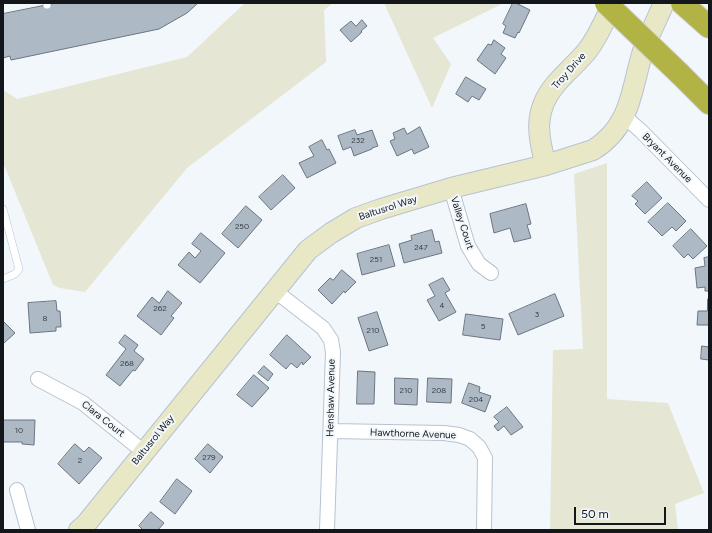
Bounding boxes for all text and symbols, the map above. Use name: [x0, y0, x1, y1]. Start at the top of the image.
street label: Troy Drive: [550, 50, 588, 92]
street label: Bryant Avenue: [640, 131, 694, 185]
house number: 232: [351, 136, 365, 146]
street label: Baltusrol Way: [357, 193, 419, 223]
street label: Valley Court: [448, 195, 476, 251]
house number: 250: [235, 222, 249, 232]
house number: 247: [414, 243, 428, 253]
house number: 251: [370, 255, 382, 265]
house number: 4: [440, 301, 444, 311]
house number: 262: [153, 304, 167, 314]
house number: 3: [535, 310, 539, 320]
house number: 8: [43, 314, 47, 324]
house number: 5: [481, 322, 485, 332]
house number: 210: [367, 326, 379, 336]
house number: 268: [120, 359, 134, 369]
street label: Henshaw Avenue: [324, 359, 338, 437]
house number: 210: [400, 386, 412, 396]
house number: 208: [432, 386, 446, 396]
house number: 204: [469, 395, 483, 405]
street label: Clara Court: [79, 399, 127, 439]
street label: Baltusrol Way: [129, 413, 177, 467]
house number: 10: [15, 426, 23, 436]
street label: Hawthorne Avenue: [370, 426, 456, 442]
house number: 279: [202, 453, 216, 463]
house number: 2: [78, 456, 82, 466]
scale bar: [576, 499, 668, 525]
text: 50 m: [581, 507, 609, 521]

